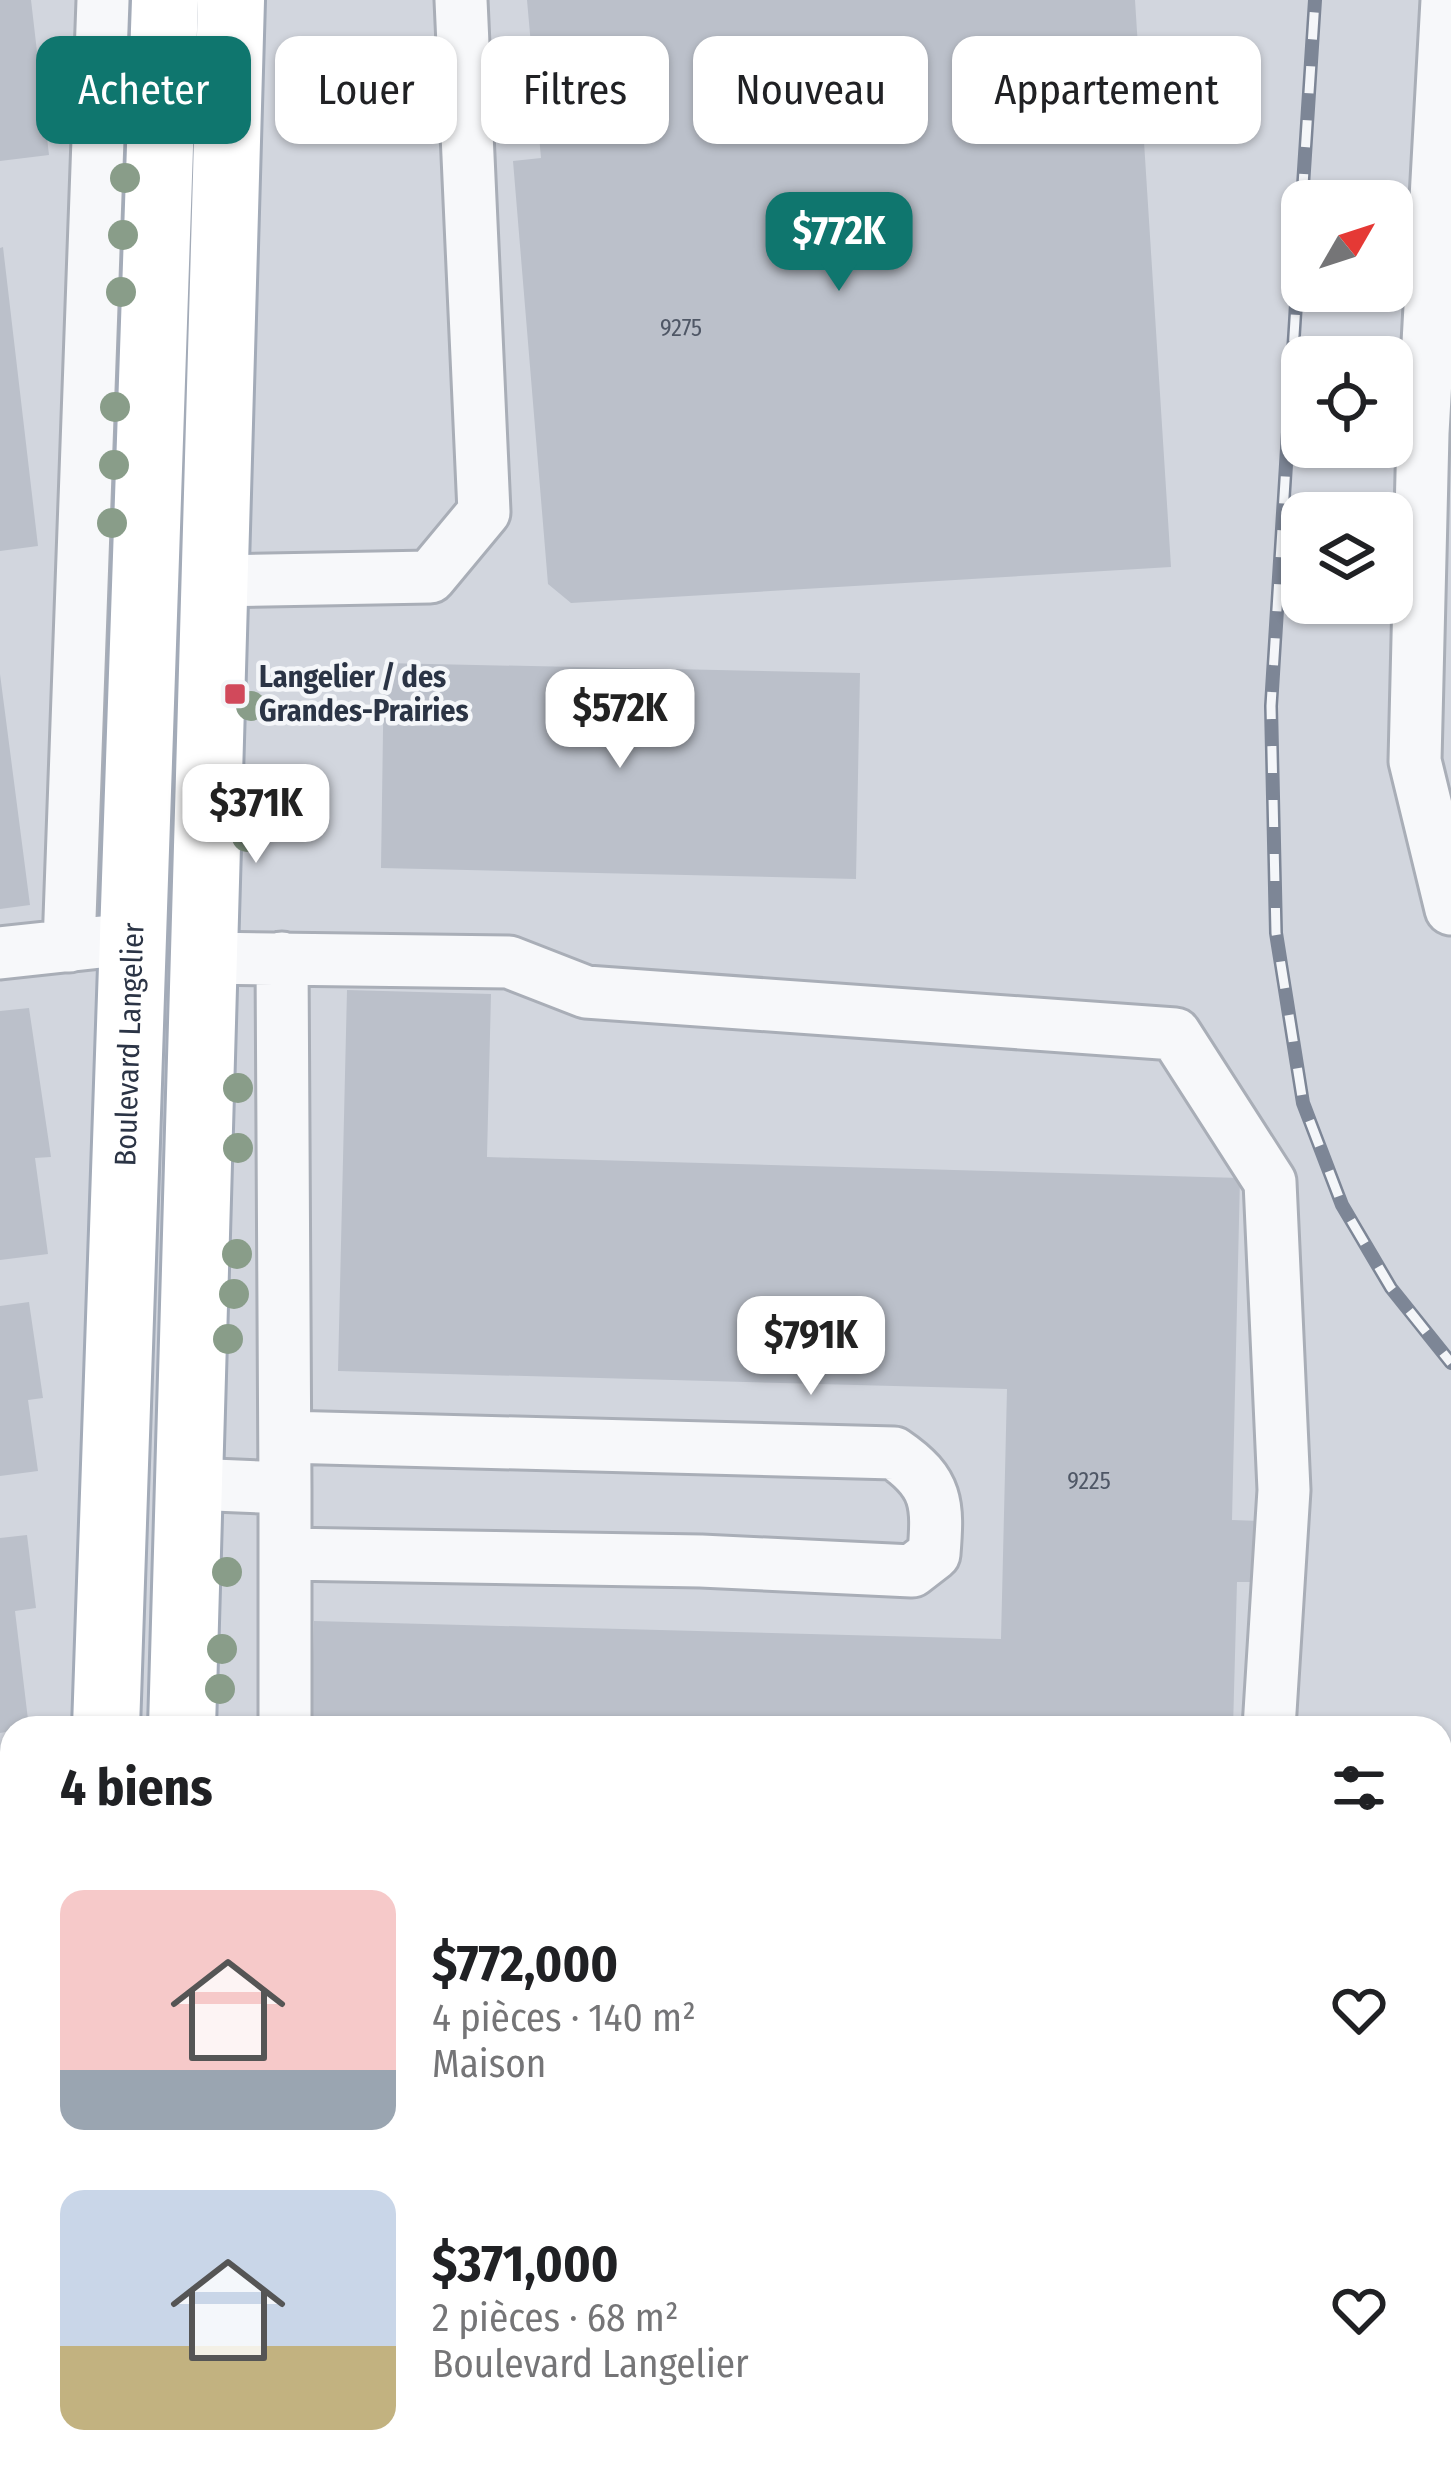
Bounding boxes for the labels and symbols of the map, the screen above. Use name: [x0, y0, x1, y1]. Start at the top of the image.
north arrow: [1281, 180, 1413, 312]
pin: $772K: [755, 192, 923, 294]
house number: 9275: [660, 314, 702, 342]
place label: Langelier / des Grandes-Prairies: [259, 659, 469, 729]
pin: $572K: [536, 669, 704, 771]
marker: Langelier / des Grandes-Prairies: [222, 681, 248, 707]
pin: $371K: [172, 764, 340, 866]
street label: Boulevard Langelier: [107, 921, 152, 1167]
pin: $791K: [727, 1296, 895, 1398]
house number: 9225: [1067, 1467, 1111, 1495]

